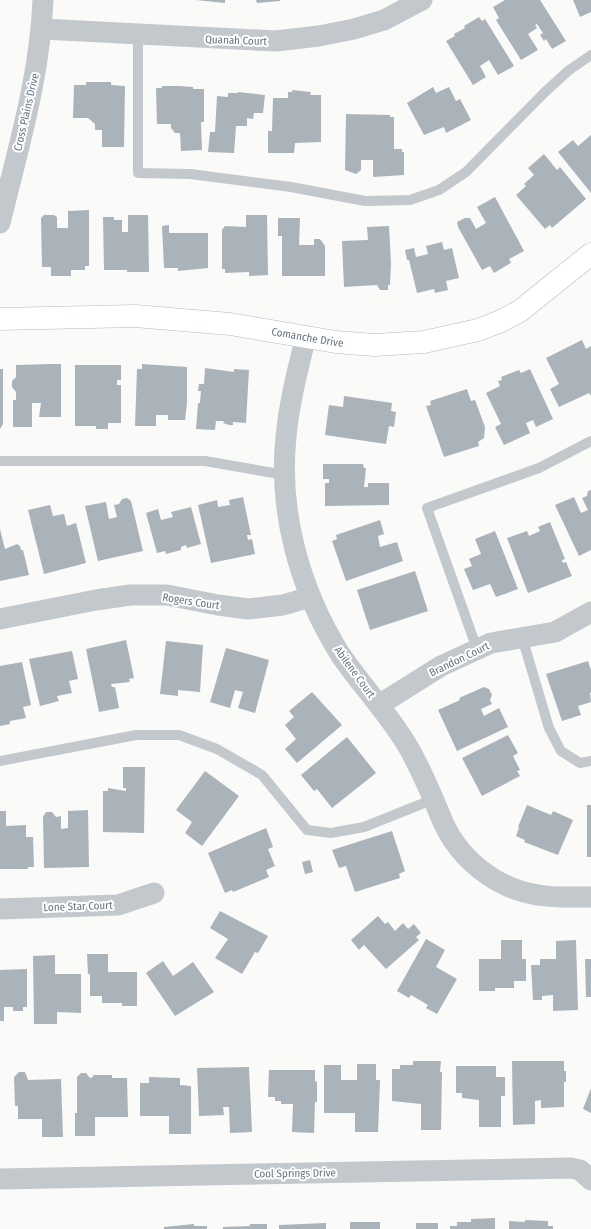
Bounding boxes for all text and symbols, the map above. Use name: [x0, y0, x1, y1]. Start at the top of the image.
street label: Quanah Court: [205, 33, 268, 48]
street label: Cross Plains Drive: [11, 72, 42, 152]
street label: Comanche Drive: [270, 325, 344, 350]
street label: Rogers Court: [162, 591, 221, 612]
street label: Brandon Court: [427, 639, 492, 680]
street label: Abilene Court: [331, 644, 378, 701]
street label: Lone Star Court: [43, 899, 113, 914]
street label: Cool Springs Drive: [254, 1166, 336, 1181]

